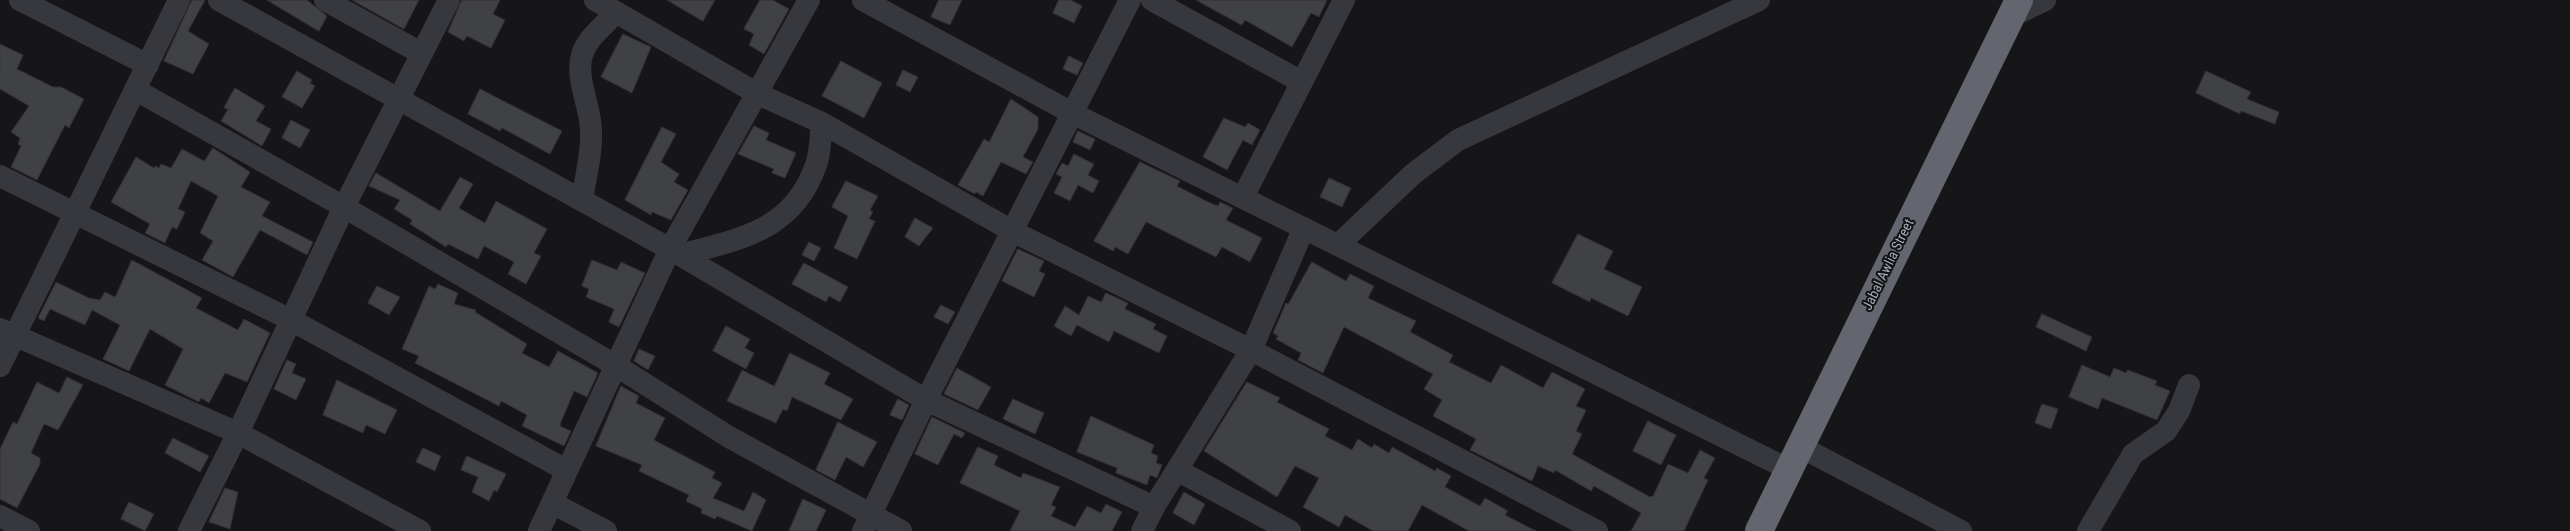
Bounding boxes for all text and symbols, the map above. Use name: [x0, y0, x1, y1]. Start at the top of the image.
street label: Jabal Awlia Street: [1860, 217, 1918, 313]

